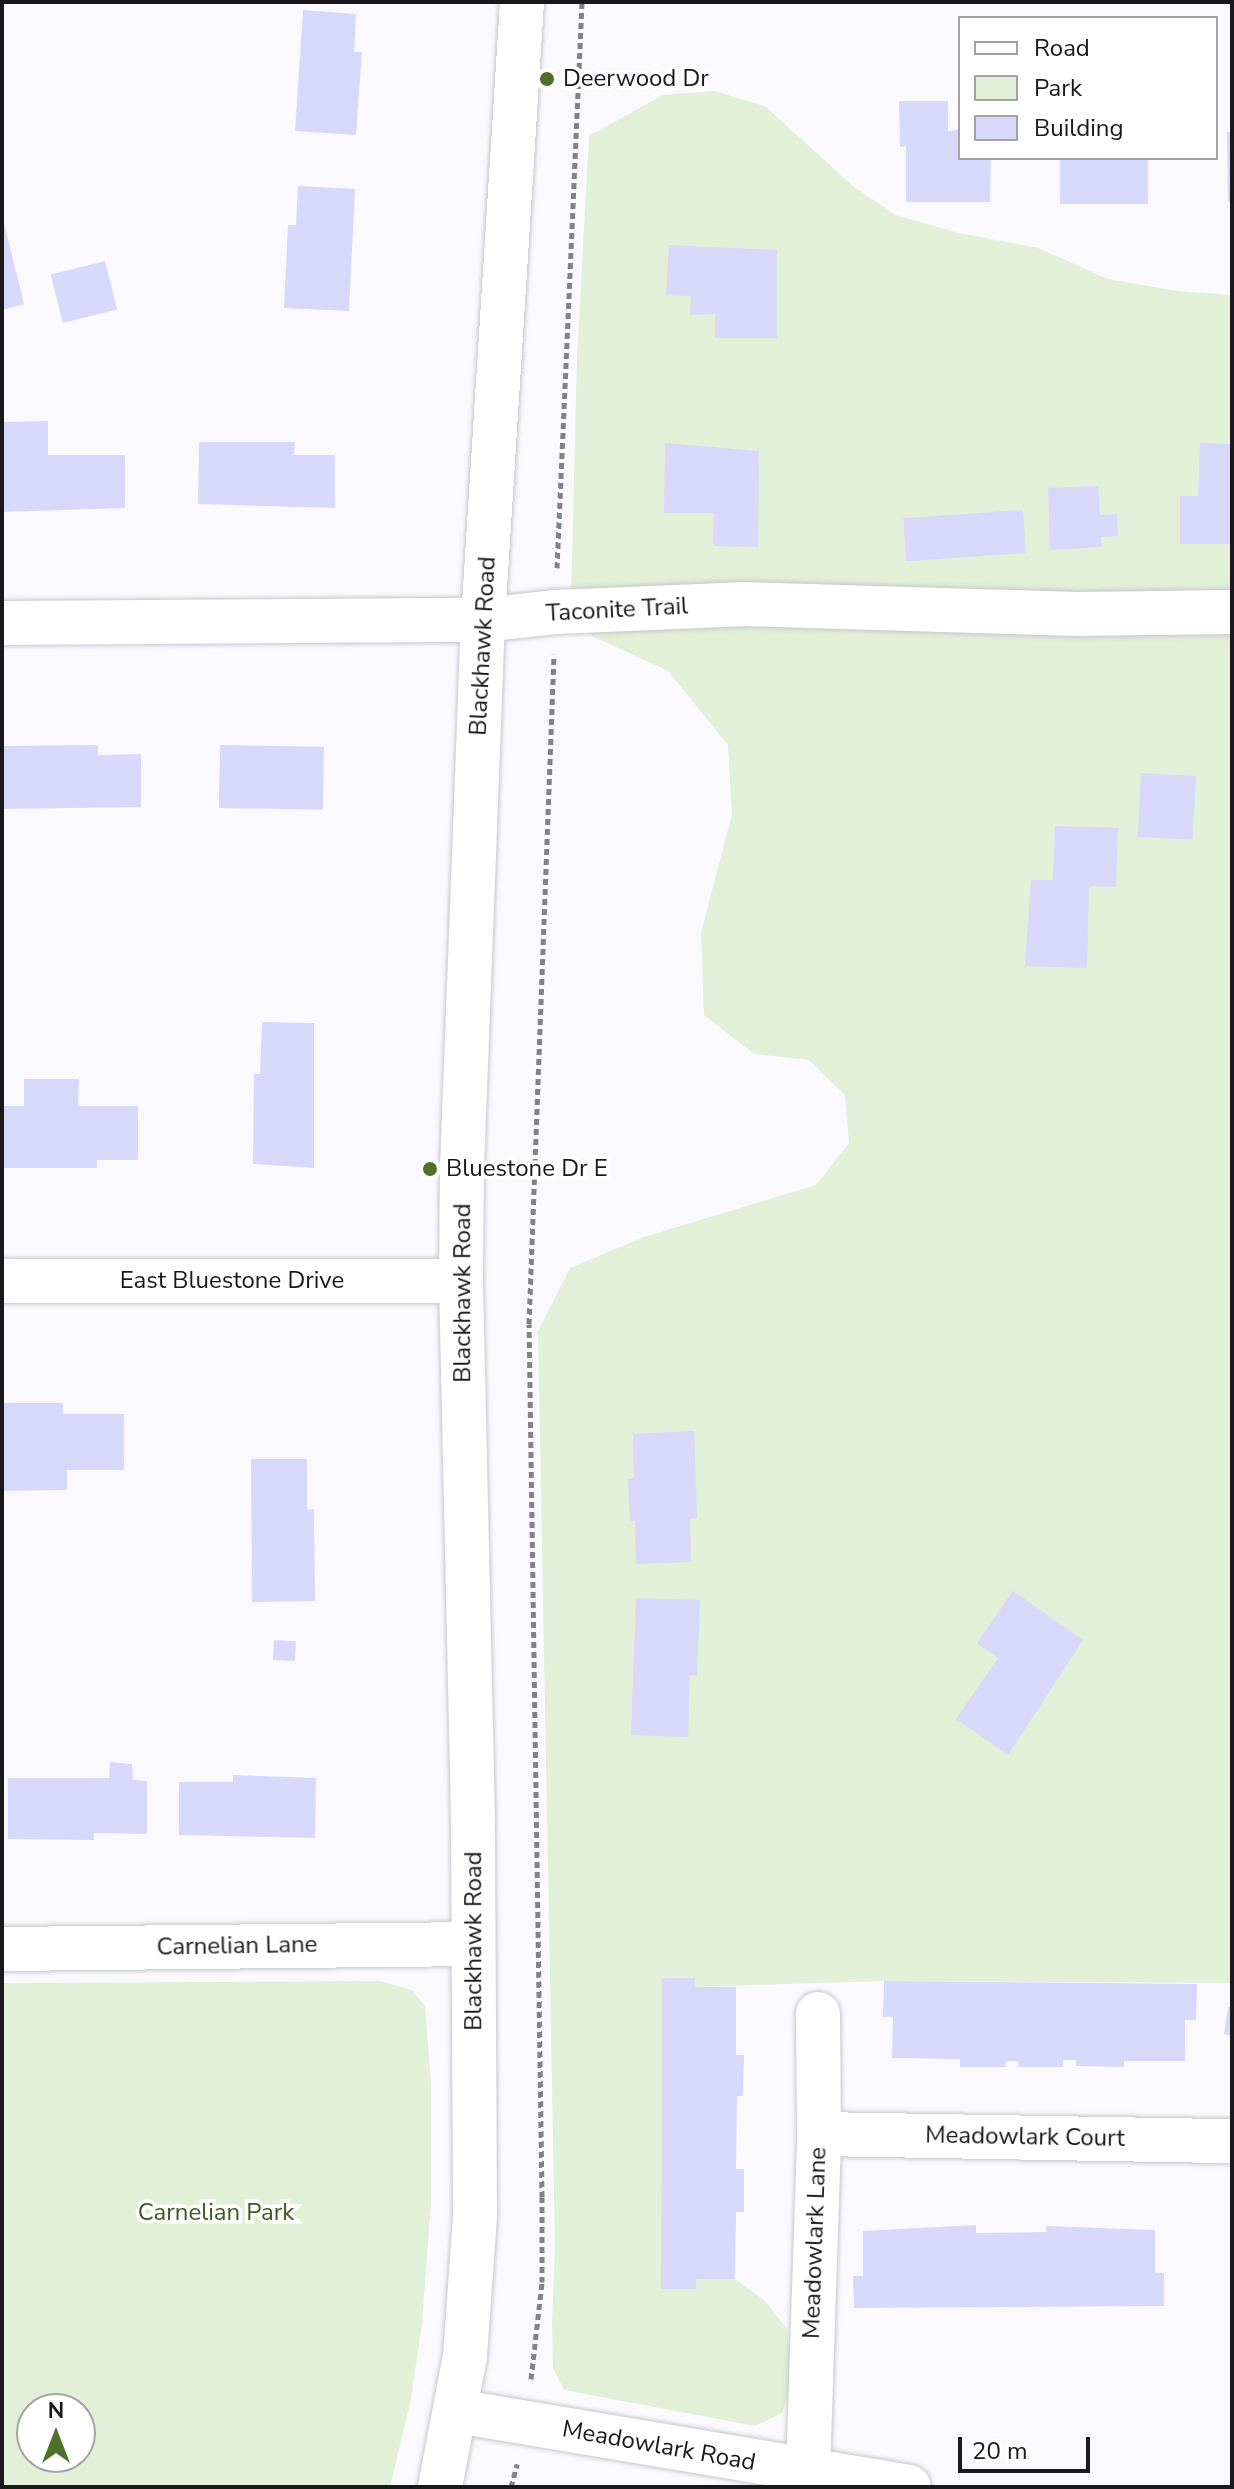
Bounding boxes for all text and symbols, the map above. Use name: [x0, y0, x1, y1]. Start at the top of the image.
legend: [958, 16, 1218, 160]
text: Road: [1034, 32, 1090, 64]
place label: Deerwood Dr: [563, 65, 709, 93]
marker: Deerwood Dr: [538, 70, 556, 88]
text: Park: [1034, 72, 1082, 104]
text: Building: [1034, 112, 1124, 144]
street label: Blackhawk Road: [464, 556, 502, 736]
street label: Taconite Trail: [545, 592, 689, 628]
place label: Bluestone Dr E: [446, 1155, 608, 1183]
marker: Bluestone Dr E: [421, 1160, 439, 1178]
street label: Blackhawk Road: [449, 1203, 477, 1383]
street label: East Bluestone Drive: [120, 1267, 344, 1295]
street label: Blackhawk Road: [460, 1851, 488, 2031]
street label: Carnelian Lane: [156, 1930, 318, 1962]
street label: Meadowlark Court: [925, 2121, 1125, 2153]
street label: Meadowlark Lane: [797, 2147, 833, 2339]
park label: Carnelian Park: [138, 2199, 294, 2227]
north arrow: [16, 2393, 96, 2473]
text: N: [48, 2396, 64, 2426]
street label: Meadowlark Road: [560, 2415, 758, 2477]
scale bar: [962, 2421, 1094, 2471]
text: 20 m: [972, 2435, 1028, 2467]

